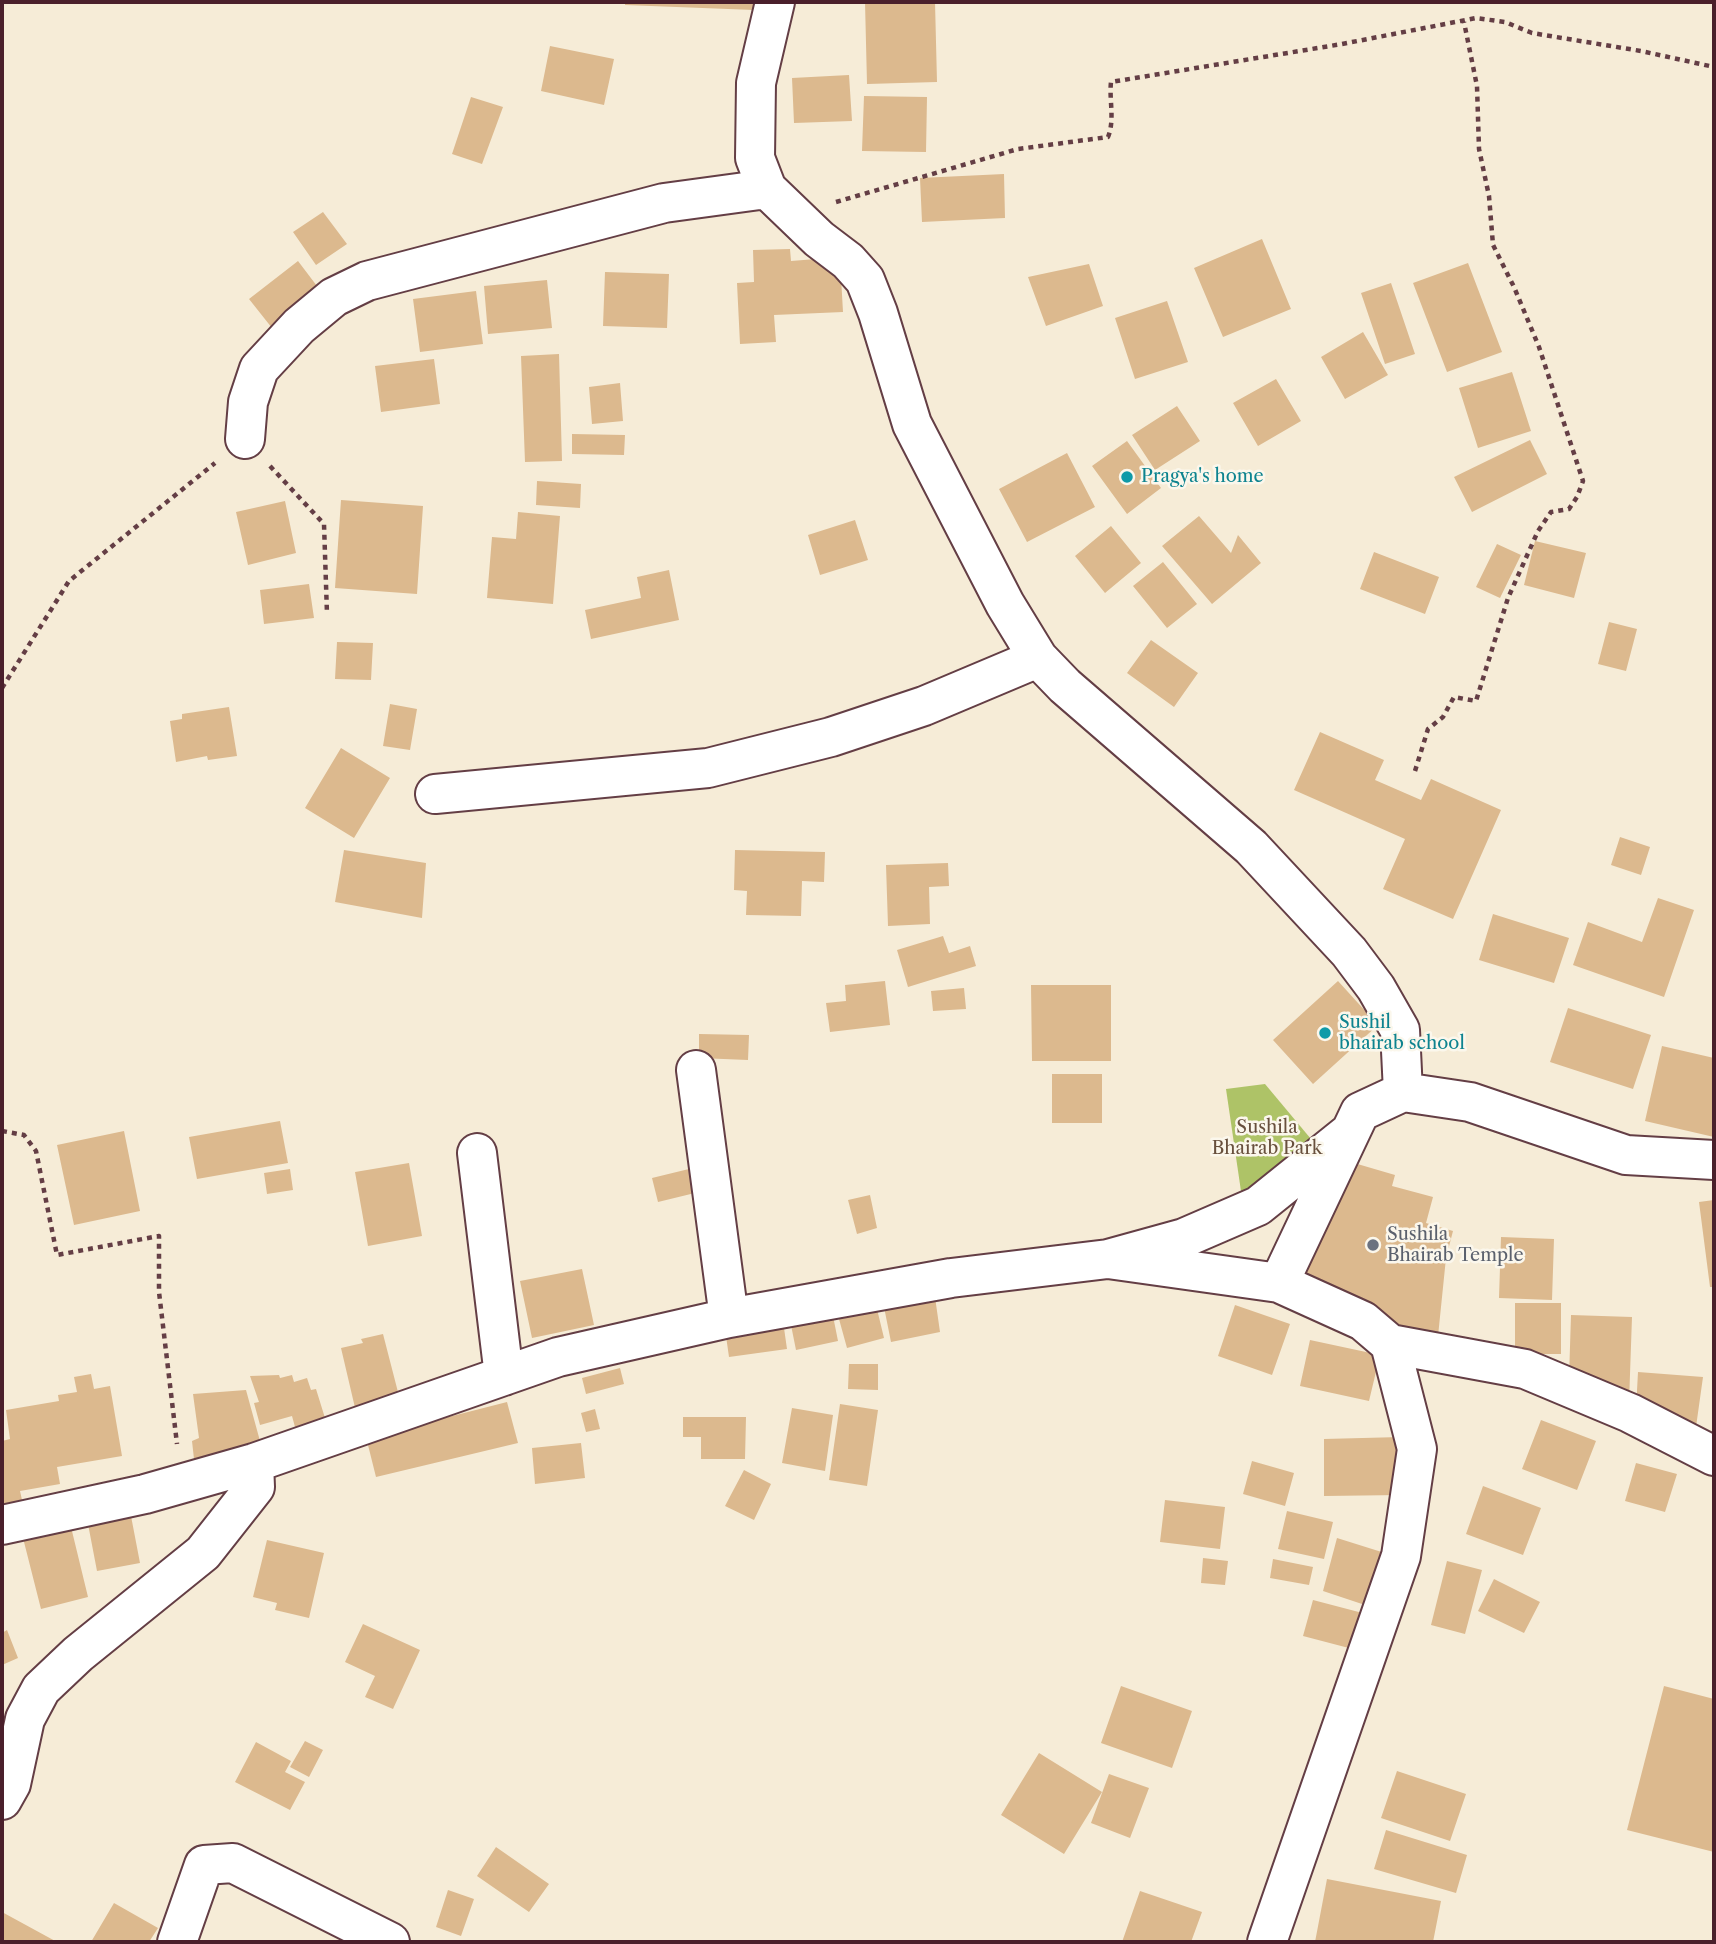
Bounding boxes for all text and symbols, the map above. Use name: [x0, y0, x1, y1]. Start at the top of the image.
place label: Pragya's home: [1141, 466, 1264, 488]
marker: Pragya's home: [1119, 469, 1135, 485]
place label: Sushil bhairab school: [1339, 1012, 1465, 1054]
marker: Sushil bhairab school: [1317, 1025, 1333, 1041]
park label: Sushila Bhairab Park: [1212, 1117, 1322, 1160]
place label: Sushila Bhairab Temple: [1387, 1224, 1523, 1266]
marker: Sushila Bhairab Temple: [1365, 1237, 1381, 1253]

